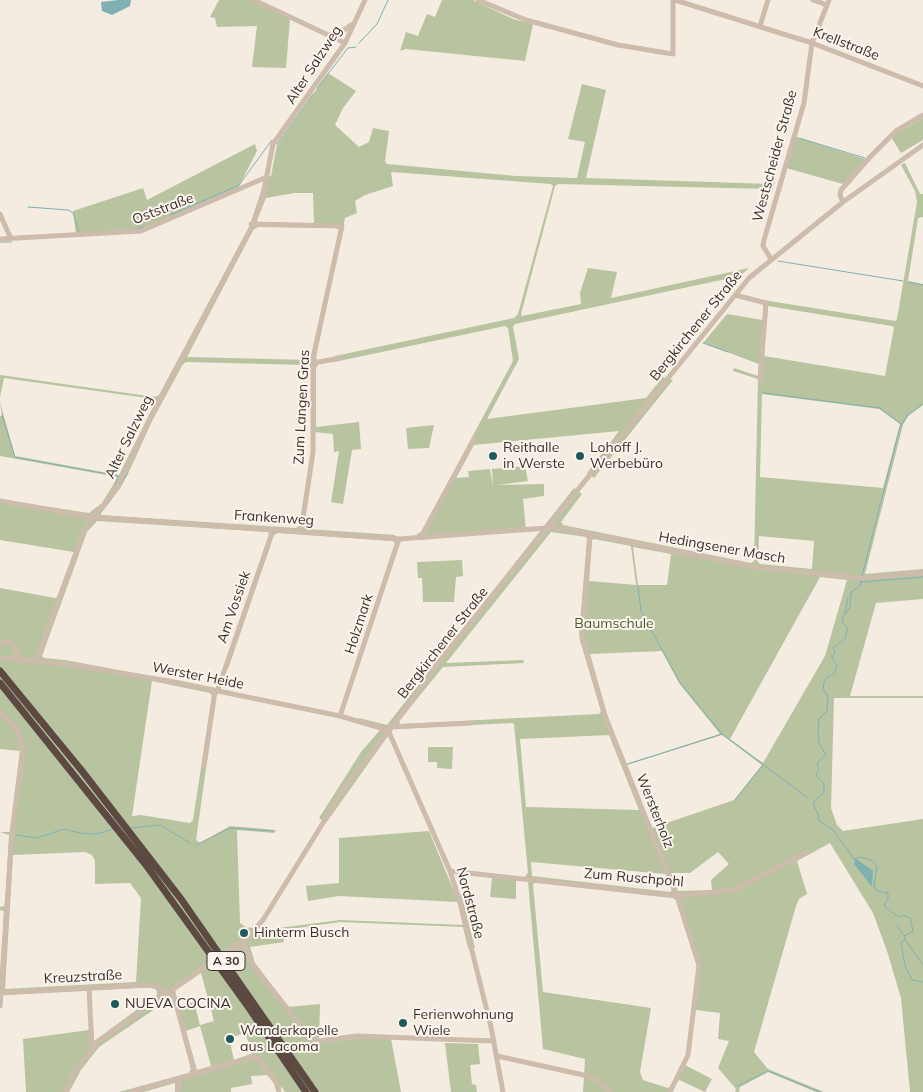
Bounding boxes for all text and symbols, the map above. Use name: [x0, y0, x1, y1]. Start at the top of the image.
street label: Alter Salzweg: [282, 22, 346, 108]
street label: Krellstraße: [810, 24, 882, 64]
street label: Westscheider Straße: [749, 88, 801, 224]
street label: Oststraße: [130, 190, 196, 228]
street label: Bergkirchener Straße: [646, 268, 746, 384]
street label: Zum Langen Gras: [291, 349, 313, 465]
street label: Alter Salzweg: [102, 393, 156, 481]
place label: Reithalle in Werste: [503, 440, 565, 472]
place label: Lohoff J. Werbebüro: [590, 440, 663, 472]
marker: Reithalle in Werste: [487, 450, 499, 462]
marker: Lohoff J. Werbebüro: [574, 450, 586, 462]
street label: Frankenweg: [233, 507, 315, 529]
street label: Hedingsener Masch: [657, 529, 787, 567]
street label: Am Vossiek: [214, 569, 254, 645]
street label: Bergkirchener Straße: [394, 584, 492, 702]
street label: Holzmark: [341, 592, 377, 656]
park label: Baumschule: [574, 616, 654, 632]
street label: Werster Heide: [151, 659, 245, 693]
street label: Wersterholz: [632, 771, 678, 851]
street label: Nordstraße: [452, 865, 488, 941]
street label: Zum Ruschpohl: [583, 865, 685, 891]
place label: Hinterm Busch: [254, 925, 349, 941]
marker: Hinterm Busch: [238, 927, 250, 939]
road number: A 30: [207, 951, 245, 970]
street label: Kreuzstraße: [43, 967, 123, 987]
place label: NUEVA COCINA: [125, 996, 231, 1012]
marker: NUEVA COCINA: [109, 998, 121, 1010]
place label: Ferienwohnung Wiele: [413, 1007, 514, 1040]
marker: Ferienwohnung Wiele: [397, 1017, 409, 1029]
place label: Wanderkapelle aus Lacoma: [240, 1023, 338, 1056]
marker: Wanderkapelle aus Lacoma: [224, 1033, 236, 1045]

